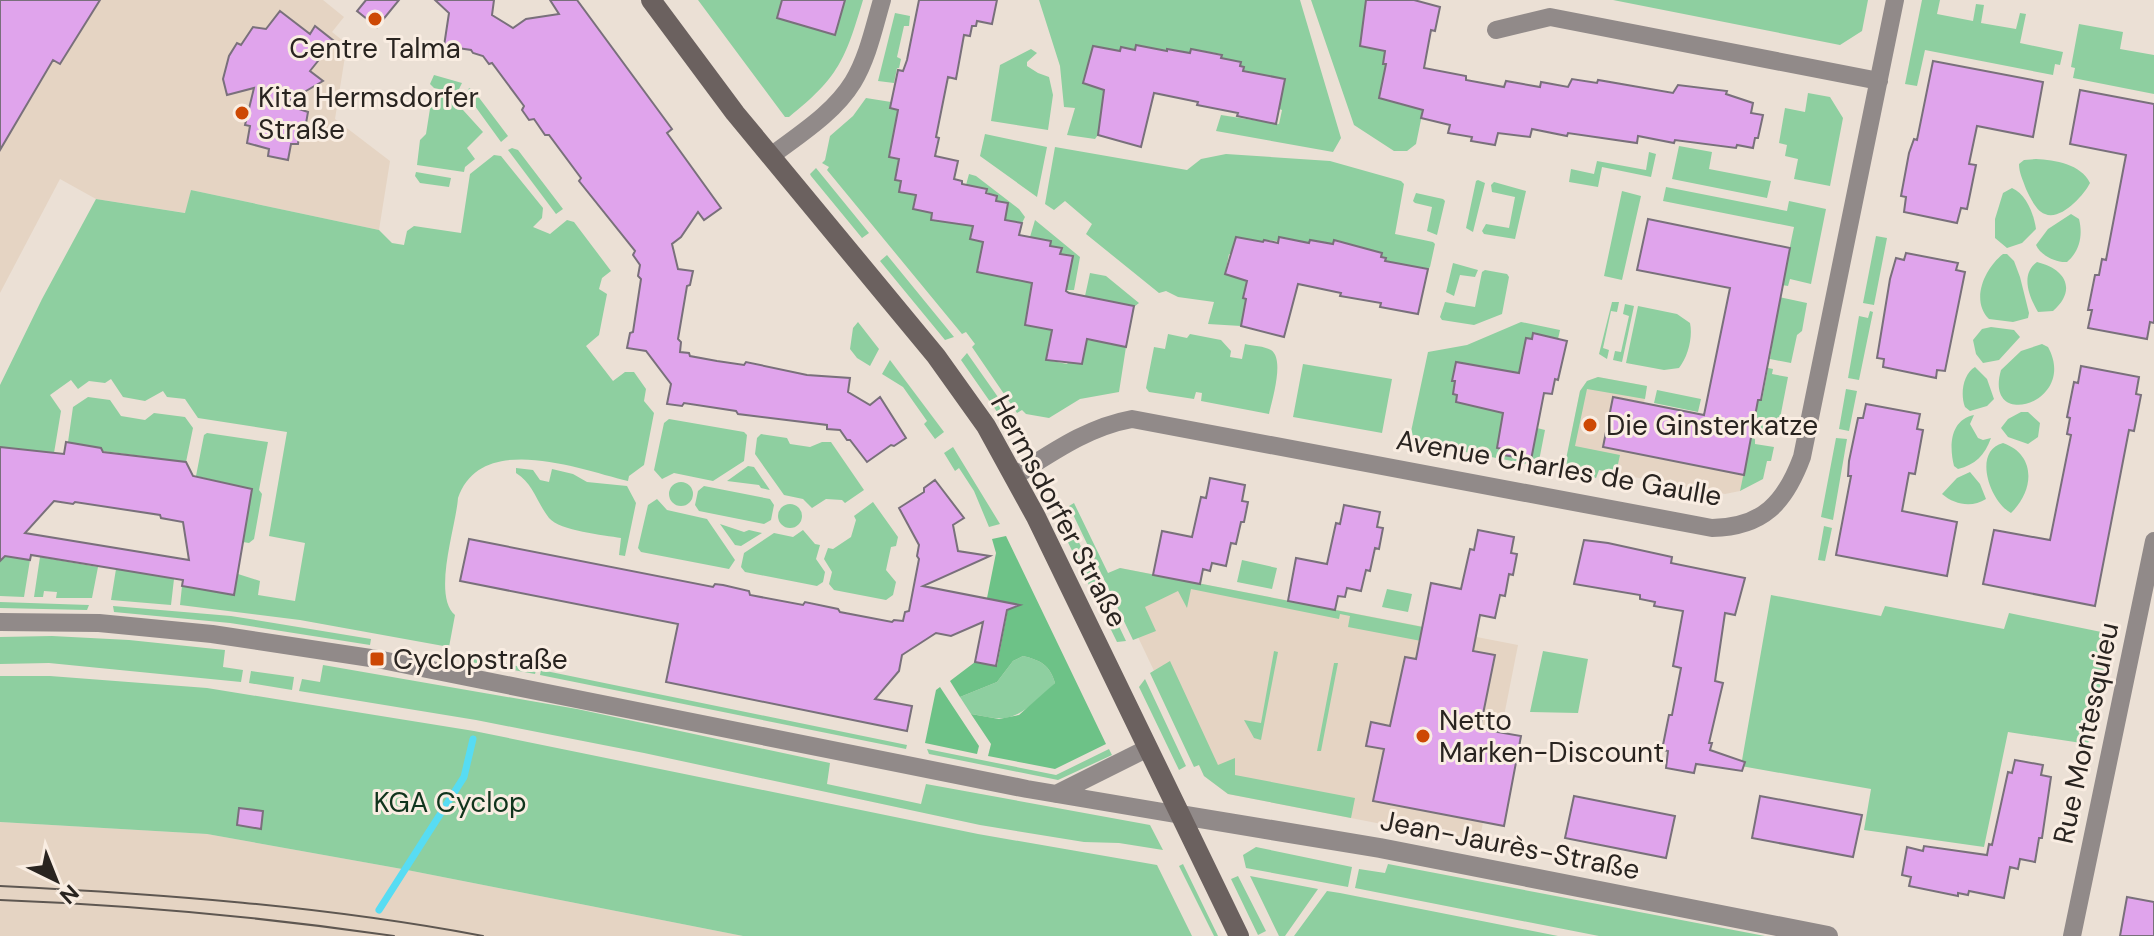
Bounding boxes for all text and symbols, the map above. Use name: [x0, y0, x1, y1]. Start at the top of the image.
marker: Centre Talma: [366, 10, 384, 28]
place label: Centre Talma: [289, 30, 461, 67]
place label: Kita Hermsdorfer Straße: [258, 79, 479, 148]
marker: Kita Hermsdorfer Straße: [233, 104, 251, 122]
street label: Hermsdorfer Straße: [982, 388, 1136, 634]
place label: Die Ginsterkatze: [1606, 407, 1818, 444]
marker: Die Ginsterkatze: [1581, 416, 1599, 434]
street label: Avenue Charles de Gaulle: [1393, 421, 1725, 515]
street label: Rue Montesquieu: [2045, 619, 2127, 847]
place label: Cyclopstraße: [393, 641, 568, 678]
marker: Cyclopstraße: [368, 650, 386, 668]
place label: Netto Marken-Discount: [1439, 702, 1664, 771]
marker: Netto Marken-Discount: [1414, 727, 1432, 745]
park label: KGA Cyclop: [373, 784, 527, 821]
street label: Jean-Jaurès-Straße: [1377, 802, 1643, 888]
north arrow: [16, 840, 96, 920]
text: N: [54, 878, 85, 910]

